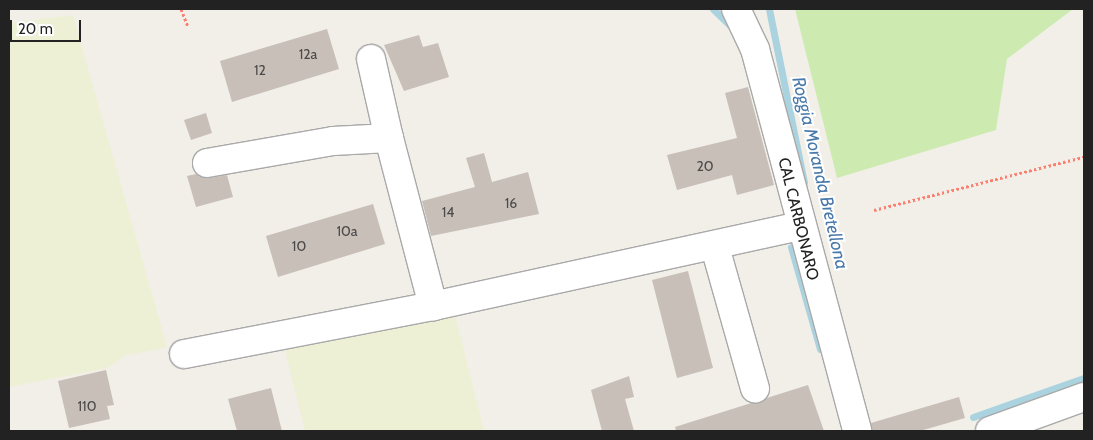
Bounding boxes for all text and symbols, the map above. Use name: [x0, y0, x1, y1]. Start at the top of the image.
scale bar: [12, 10, 84, 42]
text: 20 m: [18, 20, 53, 38]
house number: 12a: [299, 46, 317, 62]
house number: 12: [254, 62, 266, 78]
water label: Roggia Moranda Bretellona: [787, 75, 853, 271]
street label: CAL CARBONARO: [773, 156, 823, 282]
house number: 20: [696, 158, 714, 174]
house number: 16: [505, 195, 517, 211]
house number: 14: [442, 204, 454, 220]
house number: 10a: [336, 223, 358, 239]
house number: 10: [292, 238, 306, 254]
house number: 110: [78, 398, 96, 414]

